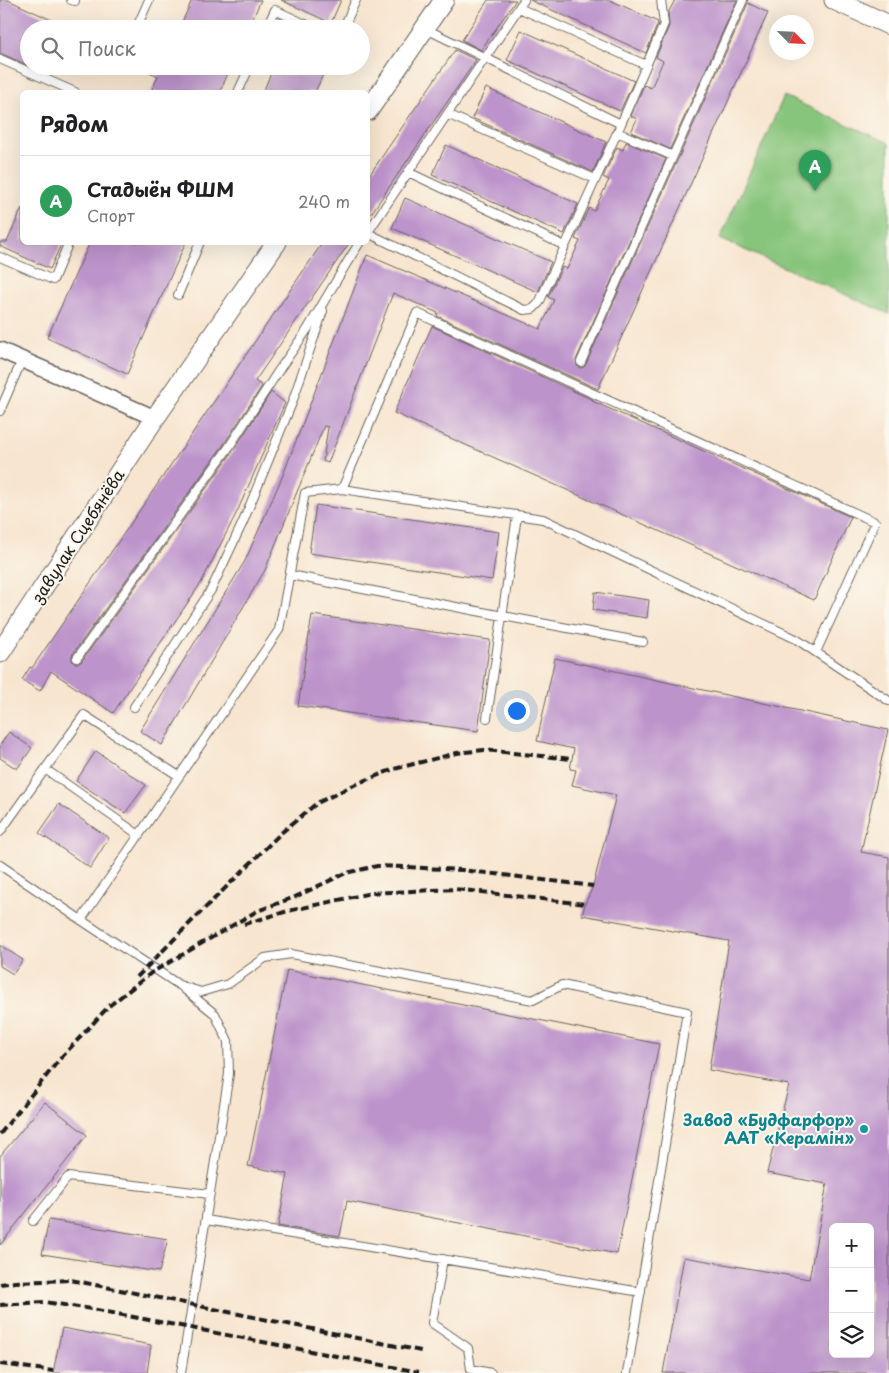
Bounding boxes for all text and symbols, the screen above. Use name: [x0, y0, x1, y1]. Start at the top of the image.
north arrow: [769, 15, 814, 60]
search box: [20, 20, 370, 75]
icon: search: [38, 34, 66, 62]
text: Поиск: [78, 34, 136, 62]
text: Рядом: [40, 107, 108, 139]
pin: A: [799, 150, 831, 191]
text: Стадыён ФШМ: [87, 175, 234, 203]
text: A: [50, 189, 62, 213]
text: 240 m: [298, 189, 350, 213]
text: Спорт: [87, 203, 135, 227]
street label: завулак Сцебянёва: [24, 464, 129, 608]
your location: [504, 698, 530, 724]
place label: Завод «Будфарфор» ААТ «Керамін»: [682, 1107, 854, 1149]
marker: Завод «Будфарфор» ААТ «Керамін»: [858, 1123, 870, 1135]
map controls: [829, 1223, 874, 1358]
button: +: [829, 1223, 874, 1268]
button: −: [829, 1268, 874, 1313]
button: layers: [829, 1313, 874, 1358]

